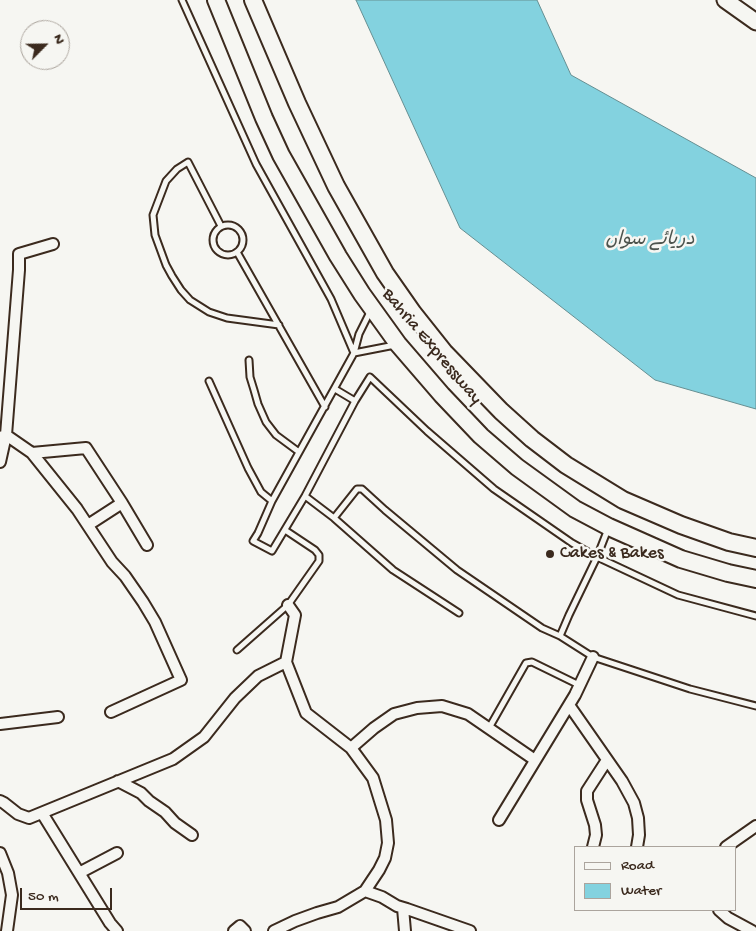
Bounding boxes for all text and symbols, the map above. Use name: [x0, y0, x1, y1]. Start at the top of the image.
north arrow: [20, 20, 70, 70]
text: N: [49, 32, 68, 47]
water label: دریائے سواں: [605, 230, 695, 252]
street label: Bahria Expressway: [376, 285, 486, 409]
place label: Cakes & Bakes: [560, 543, 664, 565]
marker: Cakes & Bakes: [544, 548, 556, 560]
legend: [574, 846, 736, 911]
text: Road: [621, 857, 654, 875]
scale bar: [22, 878, 115, 910]
text: Water: [621, 882, 661, 900]
text: 50 m: [28, 888, 59, 906]

